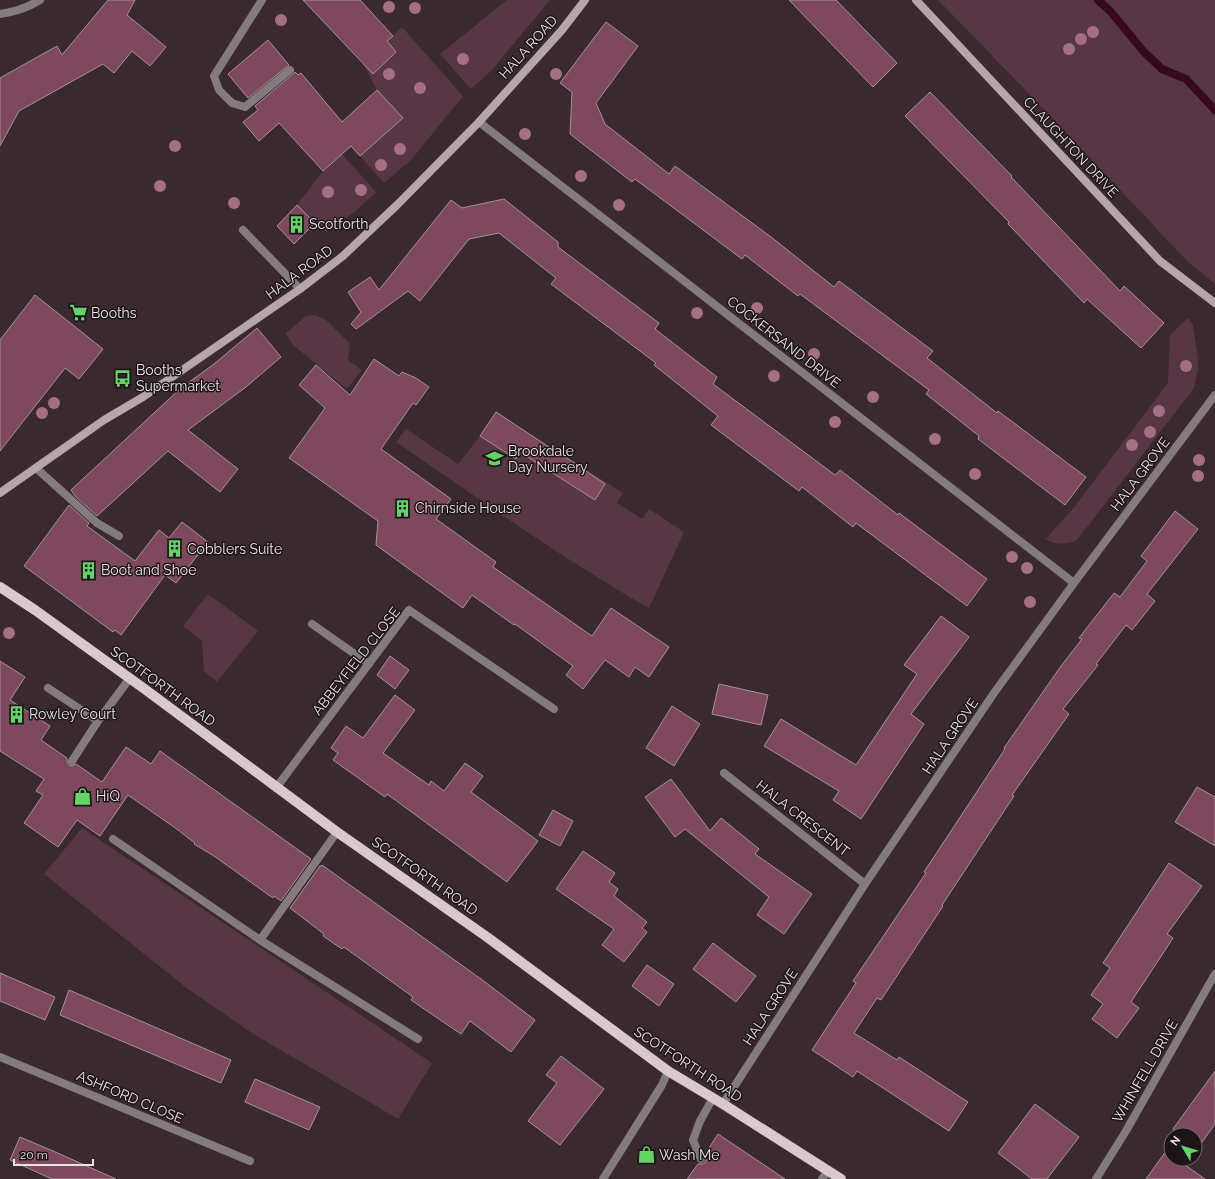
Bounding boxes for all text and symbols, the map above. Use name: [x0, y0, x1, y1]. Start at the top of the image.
street label: HALA ROAD: [496, 12, 560, 82]
street label: CLAUGHTON DRIVE: [1020, 93, 1122, 201]
building icon: Scotforth: [286, 214, 306, 234]
place label: Scotforth: [309, 216, 369, 232]
street label: HALA ROAD: [263, 242, 335, 302]
street label: COCKERSAND DRIVE: [724, 293, 844, 391]
supermarket icon: Booths: [68, 303, 88, 323]
place label: Booths: [91, 305, 137, 321]
place label: Booths Supermarket: [136, 362, 220, 394]
bus stop icon: Booths Supermarket: [113, 368, 133, 388]
street label: HALA GROVE: [1107, 434, 1173, 514]
place label: Brookdale Day Nursery: [508, 443, 588, 475]
school or university icon: Brookdale Day Nursery: [485, 449, 505, 469]
building icon: Chirnside House: [392, 498, 412, 518]
place label: Chirnside House: [415, 500, 521, 516]
building icon: Cobblers Suite: [164, 539, 184, 559]
place label: Cobblers Suite: [187, 541, 282, 557]
building icon: Boot and Shoe: [78, 560, 98, 580]
place label: Boot and Shoe: [101, 562, 196, 578]
street label: ABBEYFIELD CLOSE: [309, 604, 403, 718]
street label: SCOTFORTH ROAD: [108, 643, 218, 729]
street label: HALA GROVE: [919, 695, 981, 777]
building icon: Rowley Court: [6, 704, 26, 724]
place label: Rowley Court: [29, 706, 116, 722]
street label: HALA CRESCENT: [753, 777, 853, 860]
shop icon: HiQ: [73, 786, 93, 806]
place label: HiQ: [96, 788, 120, 804]
street label: SCOTFORTH ROAD: [369, 833, 481, 919]
street label: HALA GROVE: [739, 966, 801, 1048]
street label: WHINFELL DRIVE: [1109, 1017, 1181, 1125]
street label: SCOTFORTH ROAD: [631, 1023, 745, 1105]
street label: ASHFORD CLOSE: [74, 1067, 186, 1127]
north arrow: [1163, 1127, 1203, 1167]
text: N: [1168, 1134, 1183, 1148]
scale bar: [14, 1141, 93, 1167]
shop icon: Wash Me: [636, 1145, 656, 1165]
place label: Wash Me: [659, 1147, 719, 1163]
text: 20 m: [20, 1148, 48, 1162]

